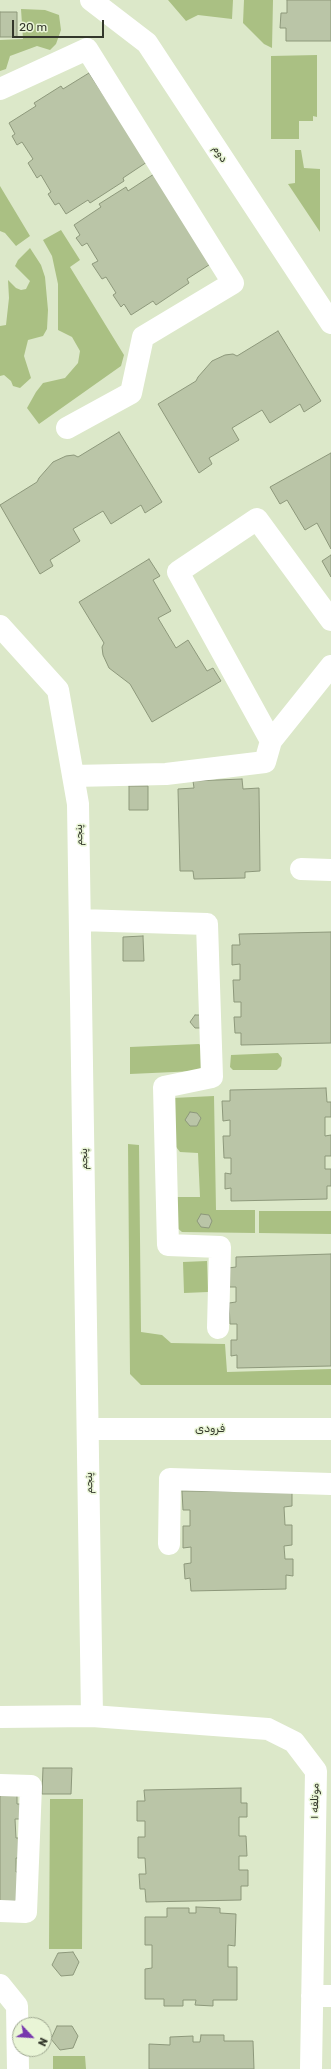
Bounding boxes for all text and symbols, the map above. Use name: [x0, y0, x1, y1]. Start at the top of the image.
scale bar: [14, 12, 106, 38]
text: 20 m: [19, 20, 47, 34]
street label: دوم: [210, 143, 230, 165]
street label: پنجم: [72, 824, 86, 846]
street label: پنجم: [77, 1148, 91, 1170]
street label: فرودی: [195, 1422, 225, 1436]
street label: پنجم: [82, 1472, 96, 1494]
street label: موتلفه ۱: [308, 1783, 322, 1819]
north arrow: [12, 2017, 52, 2057]
text: N: [35, 2036, 50, 2048]

